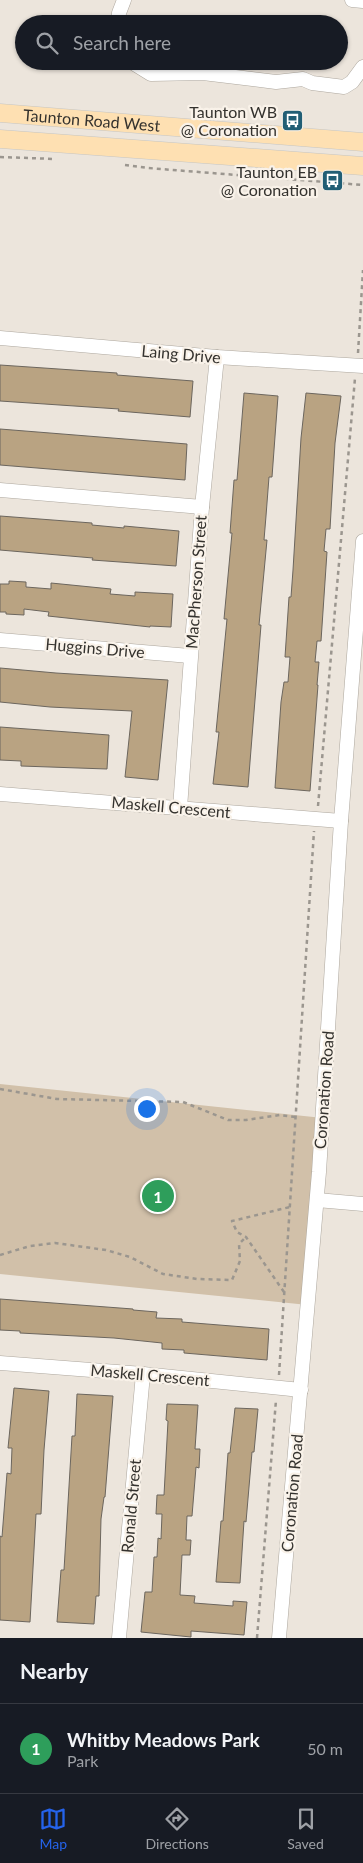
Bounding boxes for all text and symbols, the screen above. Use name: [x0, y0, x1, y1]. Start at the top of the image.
search box: [15, 15, 348, 70]
icon: search: [33, 29, 61, 57]
text: Search here: [73, 31, 171, 54]
place label: Taunton WB @ Coronation: [181, 102, 277, 139]
street label: Taunton Road West: [23, 105, 161, 135]
bus stop icon: Taunton WB @ Coronation: [281, 109, 305, 133]
place label: Taunton EB @ Coronation: [221, 162, 317, 199]
bus stop icon: Taunton EB @ Coronation: [321, 169, 345, 193]
street label: Laing Drive: [141, 341, 221, 366]
street label: MacPherson Street: [181, 514, 210, 649]
street label: Huggins Drive: [45, 634, 145, 661]
street label: Maskell Crescent: [111, 792, 232, 821]
street label: Coronation Road: [310, 1030, 337, 1150]
your location: [134, 1096, 160, 1122]
pin: 1: [142, 1177, 174, 1215]
street label: Maskell Crescent: [90, 1360, 211, 1389]
street label: Coronation Road: [277, 1433, 306, 1553]
street label: Ronald Street: [117, 1458, 144, 1554]
text: Nearby: [20, 1658, 88, 1683]
text: Whitby Meadows Park: [67, 1728, 260, 1751]
text: 1: [31, 1739, 41, 1758]
text: 50 m: [307, 1739, 343, 1758]
text: Park: [67, 1751, 98, 1770]
tab: Map: [39, 1805, 67, 1852]
tab: Directions: [146, 1805, 209, 1852]
tab: Saved: [287, 1805, 324, 1852]

